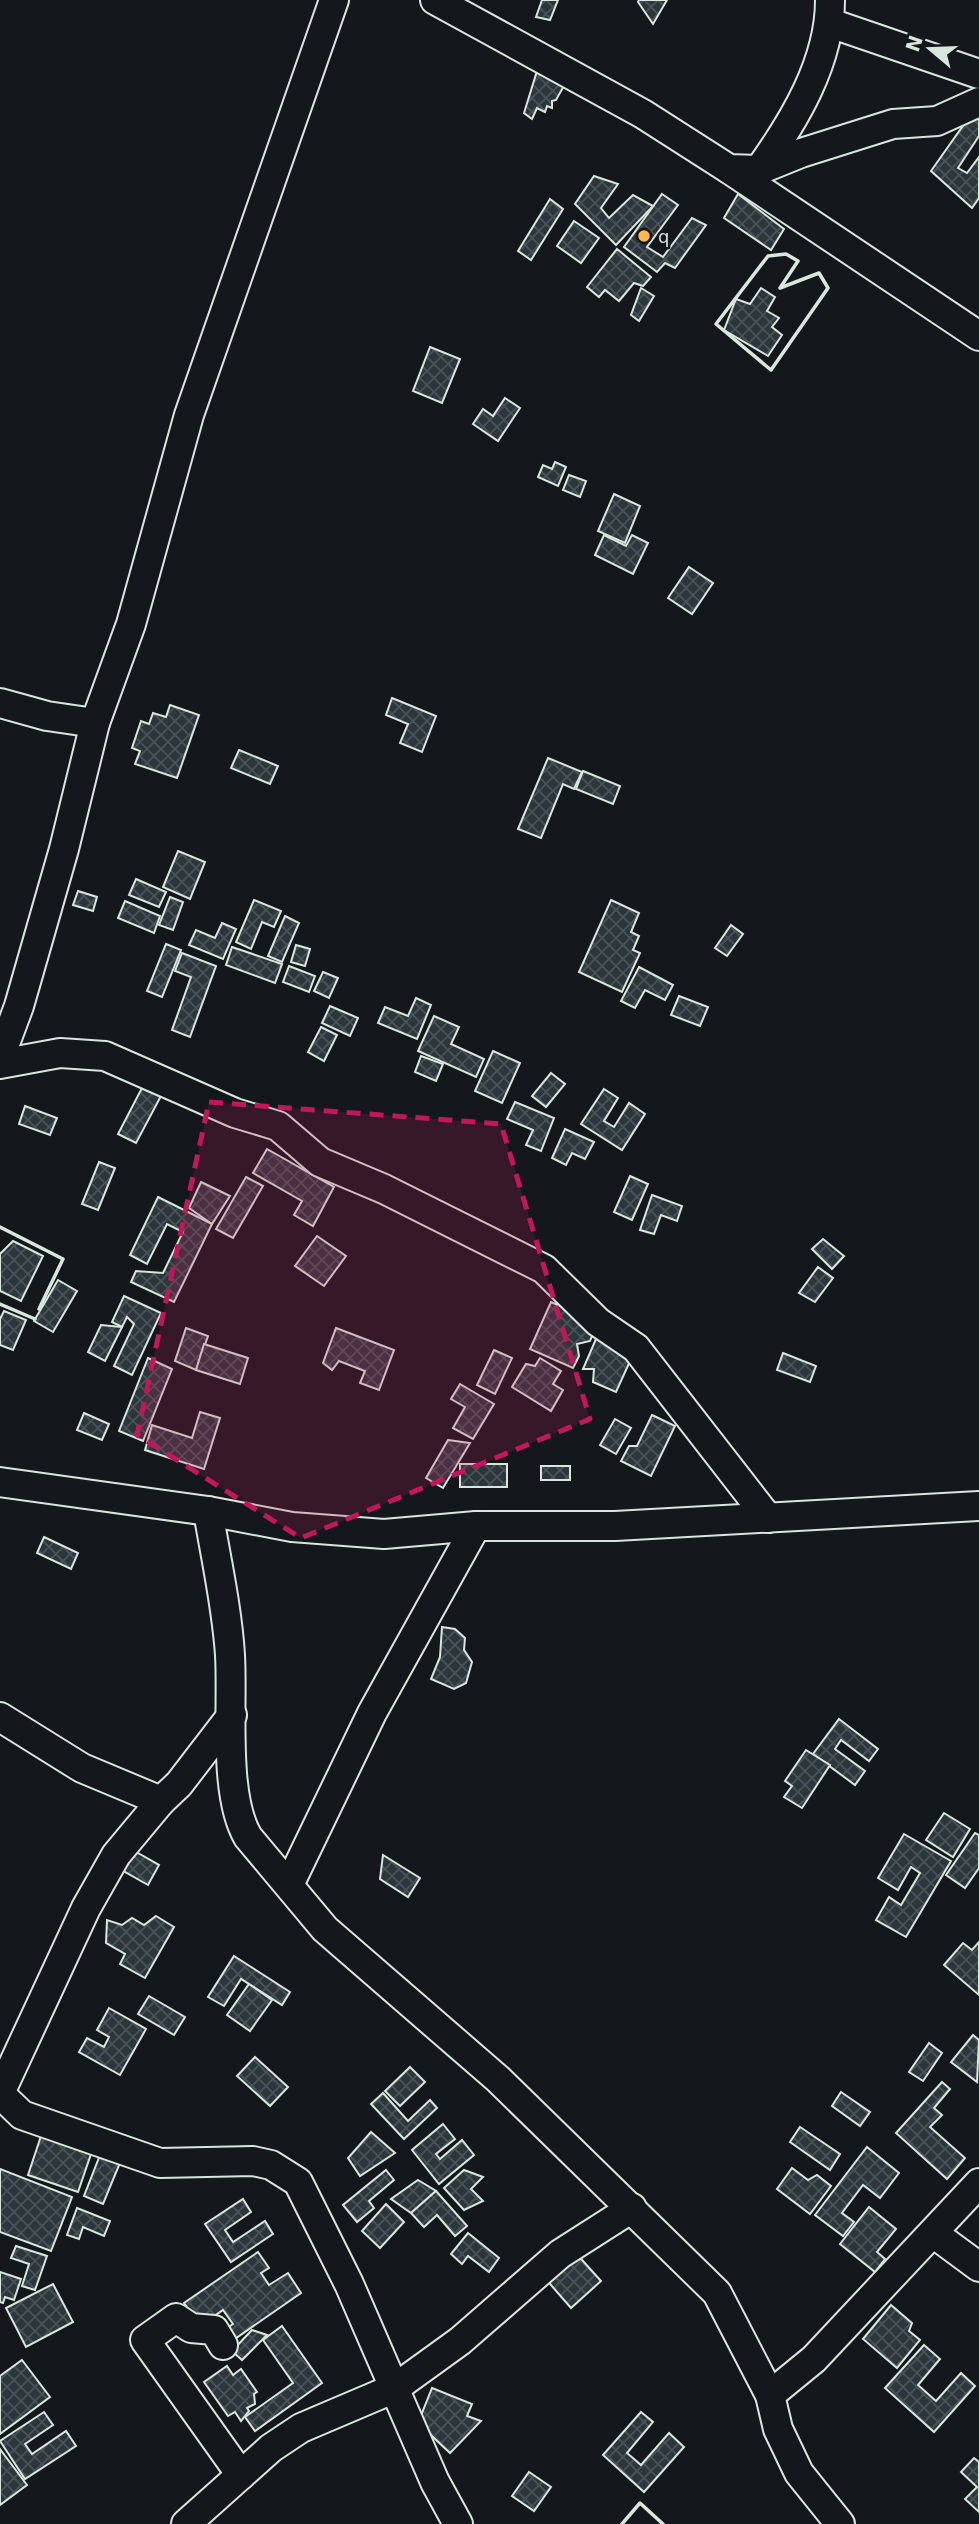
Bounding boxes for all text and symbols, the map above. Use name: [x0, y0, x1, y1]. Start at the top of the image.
north arrow: [895, 14, 965, 84]
text: N: [901, 32, 927, 55]
place label: q: [658, 226, 669, 247]
marker: q: [636, 228, 652, 244]

